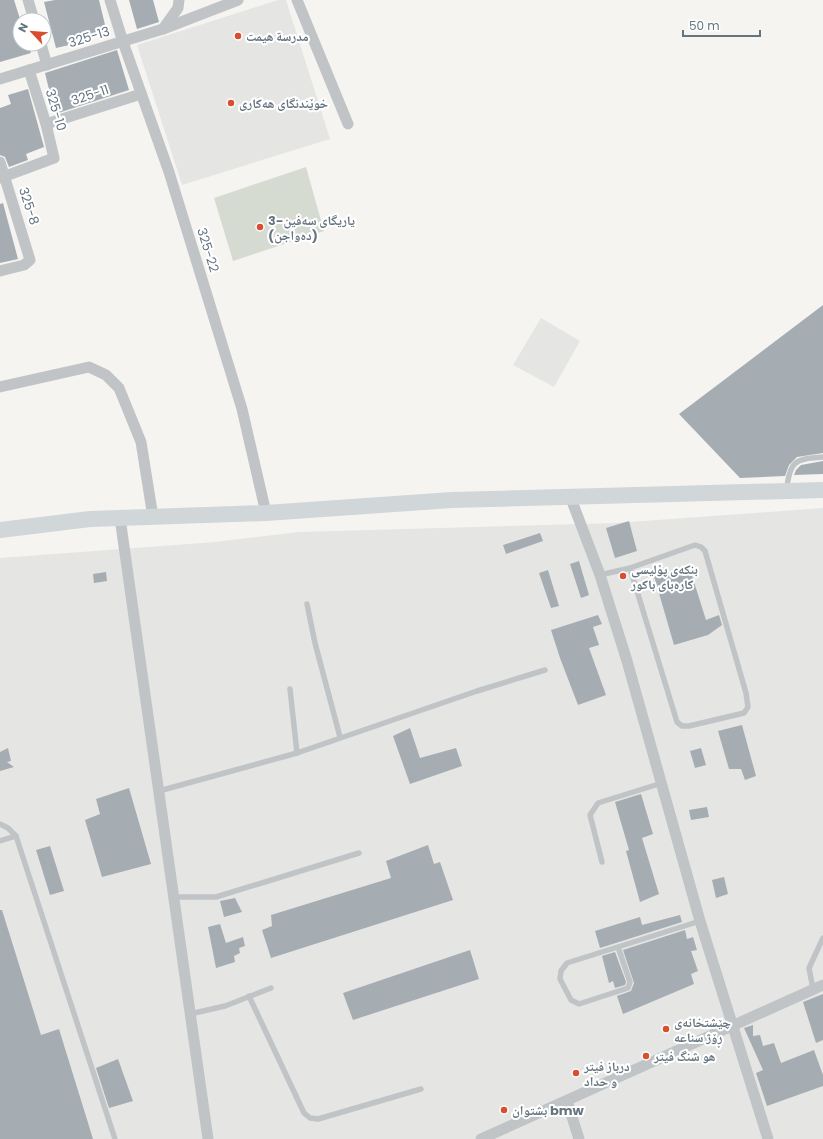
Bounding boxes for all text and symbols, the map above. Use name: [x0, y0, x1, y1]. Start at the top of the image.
north arrow: [12, 12, 52, 52]
scale bar: [683, 12, 760, 38]
text: 50 m: [689, 17, 720, 34]
text: N: [14, 20, 32, 35]
street label: 325-13: [66, 22, 112, 52]
place label: مدرسة هيمت: [246, 27, 309, 46]
marker: مدرسة هيمت: [233, 31, 243, 41]
street label: 325-11: [69, 80, 111, 110]
street label: 325-10: [41, 87, 71, 133]
place label: خوێندنگای هەکاری: [239, 94, 328, 113]
marker: خوێندنگای هەکاری: [226, 98, 236, 108]
street label: 325-8: [14, 185, 44, 227]
place label: یاریگای سەفین-3 (دەواجن): [268, 211, 355, 245]
marker: یاریگای سەفین-3 (دەواجن): [255, 222, 265, 232]
street label: 325-22: [192, 226, 224, 274]
place label: بنکەی پۆلیسی کارەبای باکور: [630, 560, 698, 594]
marker: بنکەی پۆلیسی کارەبای باکور: [618, 571, 628, 581]
place label: چێشتخانەی ڕۆژ سناعه: [674, 1013, 731, 1047]
marker: چێشتخانەی ڕۆژ سناعه: [661, 1024, 671, 1034]
place label: هو شنگ فيتر: [653, 1047, 716, 1066]
marker: هو شنگ فيتر: [641, 1051, 651, 1061]
place label: درباز فیتر و حداد: [583, 1057, 630, 1091]
marker: درباز فیتر و حداد: [571, 1068, 581, 1078]
place label: بشتوان bmw: [512, 1101, 585, 1120]
marker: بشتوان bmw: [499, 1105, 509, 1115]

